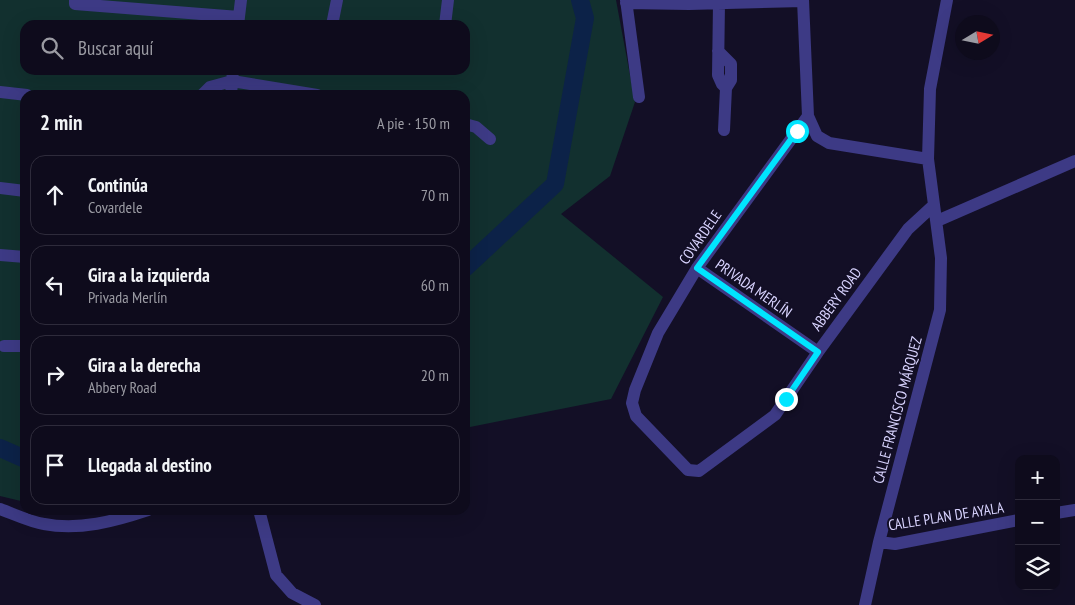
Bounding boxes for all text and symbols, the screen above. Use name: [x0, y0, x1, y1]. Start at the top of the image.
north arrow: [955, 15, 1000, 60]
search box: [20, 20, 470, 75]
icon: search: [38, 34, 66, 62]
text: Buscar aquí: [78, 36, 153, 60]
text: 2 min: [40, 109, 82, 136]
text: A pie · 150 m: [377, 113, 450, 133]
route start: [786, 120, 809, 143]
text: Continúa: [88, 173, 148, 197]
icon: ahead: [41, 181, 69, 209]
text: 70 m: [421, 185, 449, 205]
text: Covardele: [88, 197, 143, 217]
street label: COVARDELE: [674, 206, 726, 268]
street label: PRIVADA MERLÍN: [712, 255, 796, 321]
text: Gira a la izquierda: [88, 263, 210, 287]
street label: ABBERY ROAD: [807, 264, 865, 334]
icon: left: [41, 271, 69, 299]
text: 60 m: [421, 275, 449, 295]
text: Privada Merlín: [88, 287, 167, 307]
street label: CALLE FRANCISCO MÁRQUEZ: [868, 334, 926, 485]
text: Gira a la derecha: [88, 353, 201, 377]
icon: right: [41, 361, 69, 389]
text: 20 m: [421, 365, 449, 385]
text: Abbery Road: [88, 377, 157, 397]
route end: [775, 388, 798, 411]
icon: arrive: [41, 451, 69, 479]
text: Llegada al destino: [88, 453, 212, 477]
map controls: [1015, 455, 1060, 590]
button: +: [1015, 455, 1060, 500]
street label: CALLE PLAN DE AYALA: [887, 497, 1006, 535]
button: −: [1015, 500, 1060, 545]
button: layers: [1015, 545, 1060, 590]

